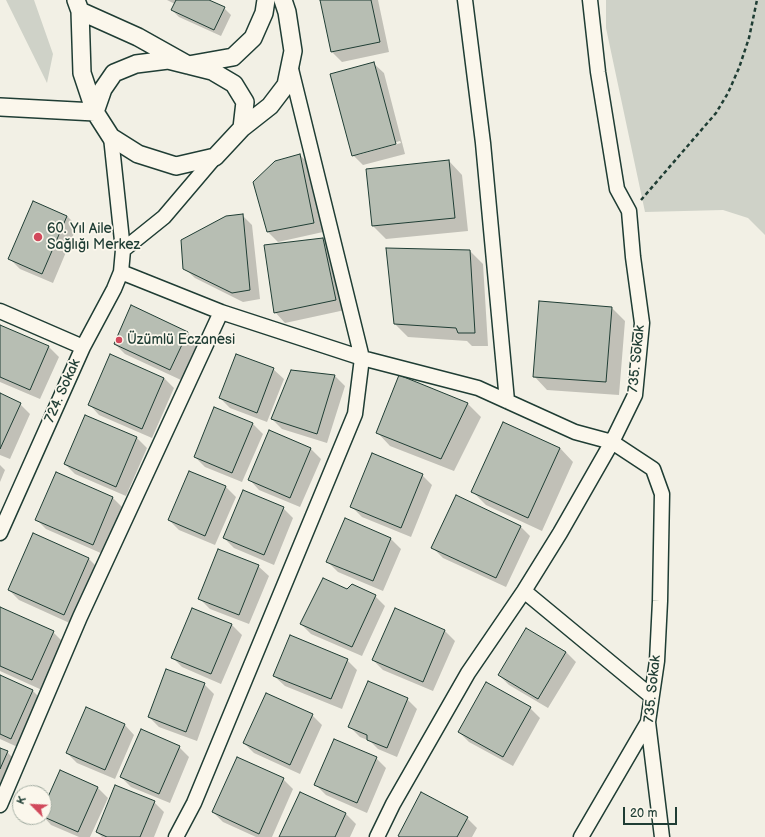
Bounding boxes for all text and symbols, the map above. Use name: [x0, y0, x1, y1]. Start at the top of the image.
place label: 60. Yıl Aile Sağlığı Merkez: [47, 221, 140, 254]
marker: 60. Yıl Aile Sağlığı Merkez: [32, 231, 44, 243]
street label: 735. Sokak: [625, 324, 649, 394]
place label: Üzümlü Eczanesi: [127, 332, 235, 348]
marker: Üzümlü Eczanesi: [114, 335, 124, 345]
street label: 724. Sokak: [42, 357, 84, 425]
street label: 735. Sokak: [641, 654, 665, 724]
north arrow: [12, 785, 52, 825]
text: K: [14, 794, 29, 806]
scale bar: [625, 799, 679, 825]
text: 20 m: [630, 806, 657, 821]

